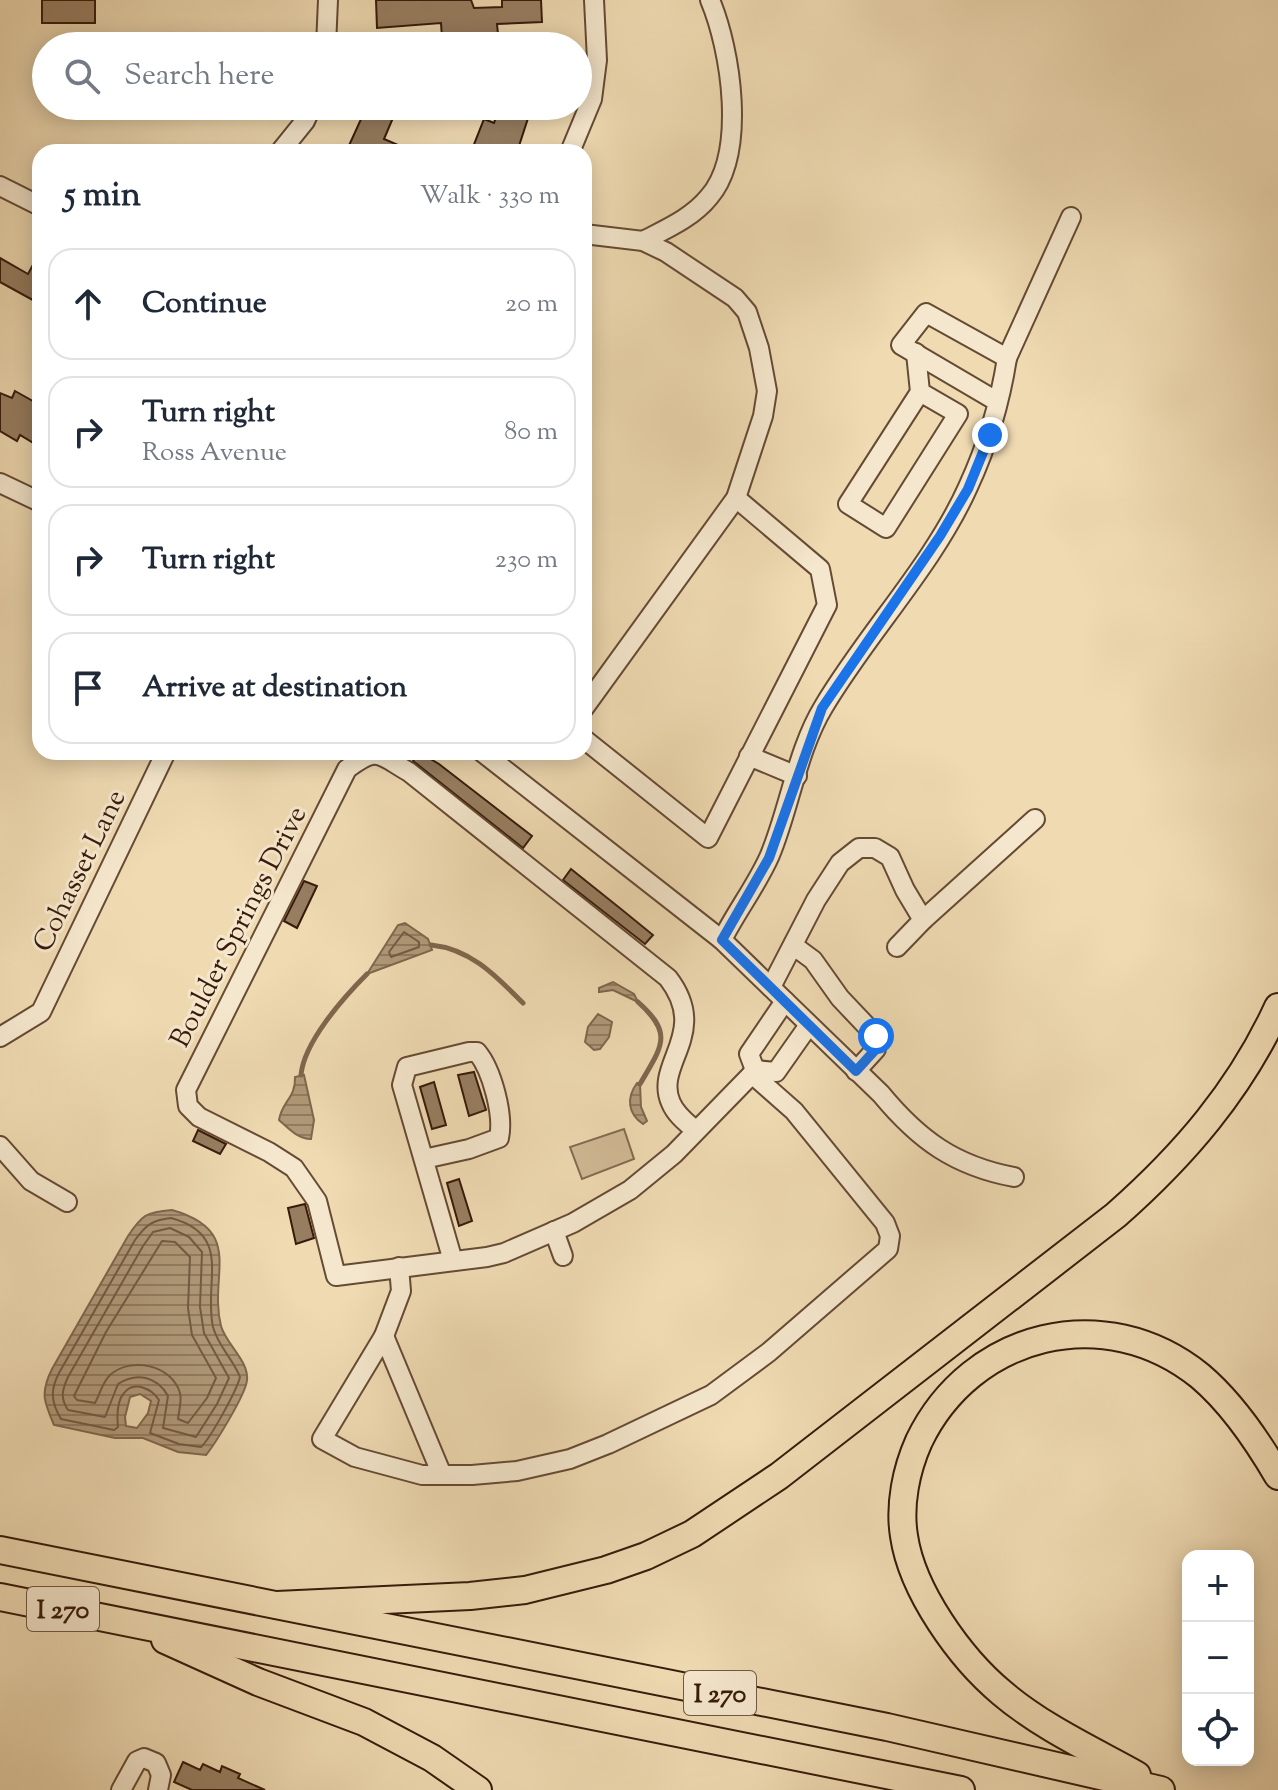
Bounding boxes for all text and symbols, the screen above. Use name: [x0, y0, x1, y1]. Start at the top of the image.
search box: [32, 32, 592, 120]
icon: search: [60, 54, 104, 98]
text: Search here: [124, 55, 274, 98]
text: 5 min: [64, 172, 141, 221]
text: Walk · 330 m: [420, 178, 560, 215]
icon: ahead: [66, 282, 110, 326]
text: Continue: [142, 283, 267, 326]
text: 20 m: [505, 286, 558, 323]
text: Turn right: [142, 392, 275, 435]
icon: right: [66, 410, 110, 454]
text: 80 m: [504, 414, 558, 451]
route end: [972, 417, 1008, 453]
text: Ross Avenue: [142, 435, 287, 472]
icon: right: [66, 538, 110, 582]
text: Turn right: [142, 539, 275, 582]
text: 230 m: [495, 542, 558, 579]
icon: arrive: [66, 666, 110, 710]
text: Arrive at destination: [142, 667, 407, 710]
street label: Cohasset Lane: [24, 784, 137, 959]
street label: Boulder Springs Drive: [161, 799, 318, 1055]
route start: [858, 1018, 894, 1054]
map controls: [1182, 1550, 1254, 1766]
button: +: [1182, 1550, 1254, 1622]
road number: I 270: [27, 1587, 99, 1631]
button: −: [1182, 1622, 1254, 1694]
road number: I 270: [684, 1671, 756, 1715]
button: locate: [1182, 1694, 1254, 1766]

